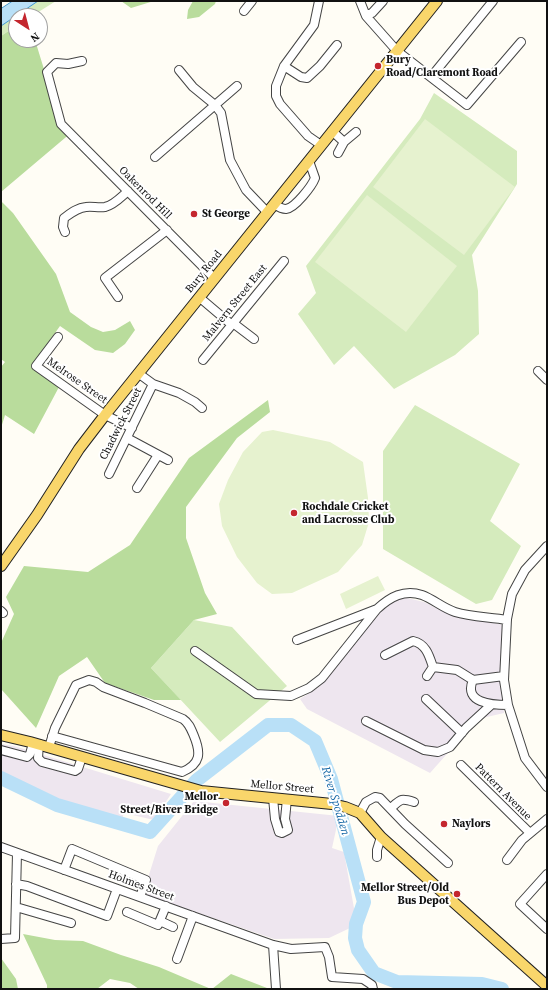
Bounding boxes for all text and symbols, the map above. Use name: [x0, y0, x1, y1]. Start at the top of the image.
north arrow: [8, 8, 48, 48]
text: N: [27, 29, 42, 46]
place label: Bury Road/Claremont Road: [386, 53, 498, 79]
marker: Bury Road/Claremont Road: [373, 61, 383, 71]
street label: Oakenrod Hill: [116, 164, 174, 222]
place label: St George: [202, 207, 250, 221]
marker: St George: [189, 209, 199, 219]
street label: Bury Road: [183, 248, 225, 296]
street label: Malvern Street East: [200, 262, 270, 344]
street label: Melrose Street: [44, 355, 110, 407]
street label: Chadwick Street: [97, 386, 145, 462]
place label: Rochdale Cricket and Lacrosse Club: [302, 500, 394, 526]
marker: Rochdale Cricket and Lacrosse Club: [289, 508, 299, 518]
street label: Pattern Avenue: [472, 761, 534, 823]
water label: River Spodden: [318, 765, 352, 837]
street label: Mellor Street: [250, 778, 314, 796]
place label: Mellor Street/River Bridge: [120, 790, 218, 816]
marker: Mellor Street/River Bridge: [221, 798, 231, 808]
place label: Naylors: [452, 817, 491, 831]
marker: Naylors: [439, 819, 449, 829]
street label: Holmes Street: [106, 868, 176, 904]
place label: Mellor Street/Old Bus Depot: [361, 881, 449, 907]
marker: Mellor Street/Old Bus Depot: [452, 889, 462, 899]

